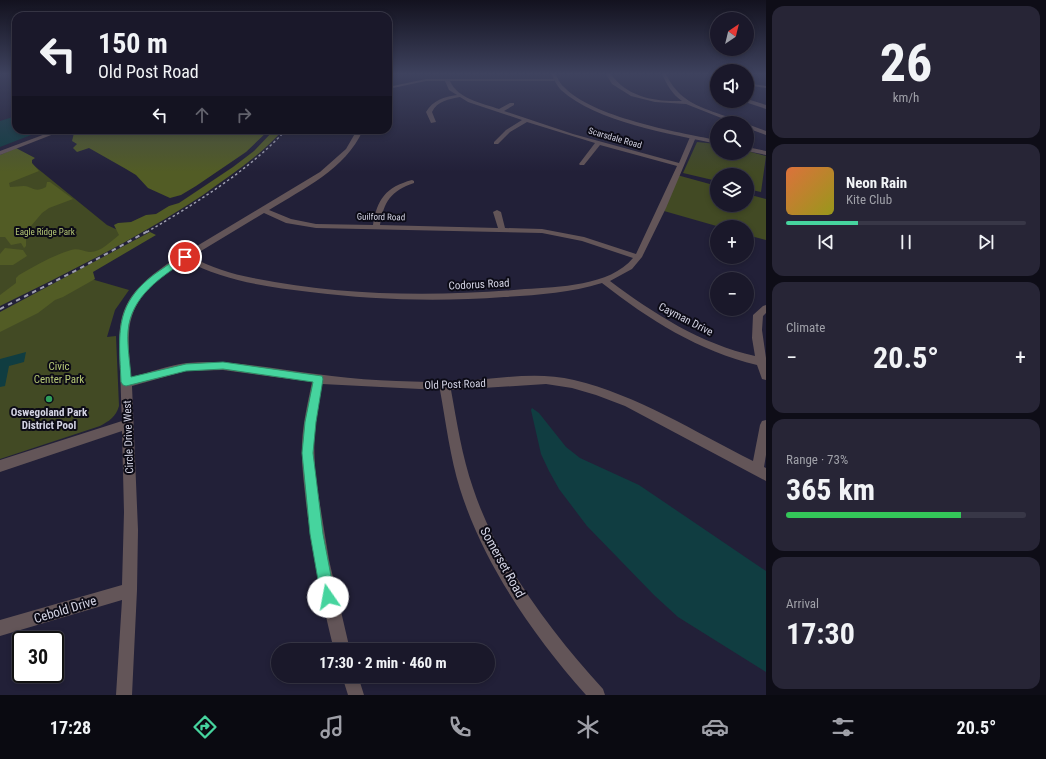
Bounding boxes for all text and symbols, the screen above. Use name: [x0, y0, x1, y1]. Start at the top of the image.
north arrow: [710, 12, 754, 56]
map controls: [710, 12, 754, 316]
text: 150 m: [98, 27, 168, 60]
icon: left: [32, 28, 84, 80]
text: 26: [880, 33, 932, 94]
text: Old Post Road: [98, 61, 199, 82]
button: sound: [710, 64, 754, 108]
text: km/h: [893, 90, 919, 105]
icon: left: [149, 104, 171, 126]
icon: ahead: [191, 104, 213, 126]
icon: right: [233, 104, 255, 126]
button: search: [710, 116, 754, 160]
street label: Scarsdale Road: [587, 126, 643, 150]
button: layers: [710, 168, 754, 212]
text: Neon Rain: [846, 174, 907, 192]
text: Kite Club: [846, 192, 892, 207]
street label: Guilford Road: [357, 212, 405, 222]
button: +: [710, 220, 754, 264]
park label: Eagle Ridge Park: [15, 227, 75, 237]
icon: previous: [815, 231, 837, 253]
icon: pause: [895, 231, 917, 253]
icon: next: [975, 231, 997, 253]
pin: [168, 240, 202, 274]
icon: arrive: [174, 246, 196, 268]
button: −: [710, 272, 754, 316]
street label: Codorus Road: [448, 276, 510, 293]
street label: Cayman Drive: [656, 300, 715, 339]
text: Climate: [786, 320, 825, 335]
text: 20.5°: [873, 340, 939, 375]
text: −: [786, 345, 797, 370]
text: +: [1015, 345, 1026, 370]
park label: Civic Center Park: [34, 360, 84, 386]
street label: Old Post Road: [424, 377, 486, 392]
marker: Oswegoland Park District Pool: [44, 394, 54, 404]
street label: Circle Drive West: [121, 400, 136, 474]
place label: Oswegoland Park District Pool: [11, 406, 88, 432]
text: Range · 73%: [786, 452, 848, 467]
text: 365 km: [786, 472, 875, 507]
street label: Somerset Road: [477, 524, 528, 600]
position arrow: [307, 576, 349, 618]
street label: Cebold Drive: [32, 593, 98, 626]
text: Arrival: [786, 596, 819, 611]
text: 17:30: [786, 616, 855, 651]
speed limit sign: 30: [12, 631, 64, 683]
text: 17:30 · 2 min · 460 m: [319, 654, 447, 672]
icon: directions: [191, 713, 219, 741]
icon: music: [318, 713, 346, 741]
icon: phone: [446, 713, 474, 741]
icon: climate: [574, 713, 602, 741]
icon: car: [701, 713, 729, 741]
icon: filters: [829, 713, 857, 741]
text: 17:28: [50, 717, 91, 738]
text: 20.5°: [957, 717, 996, 738]

